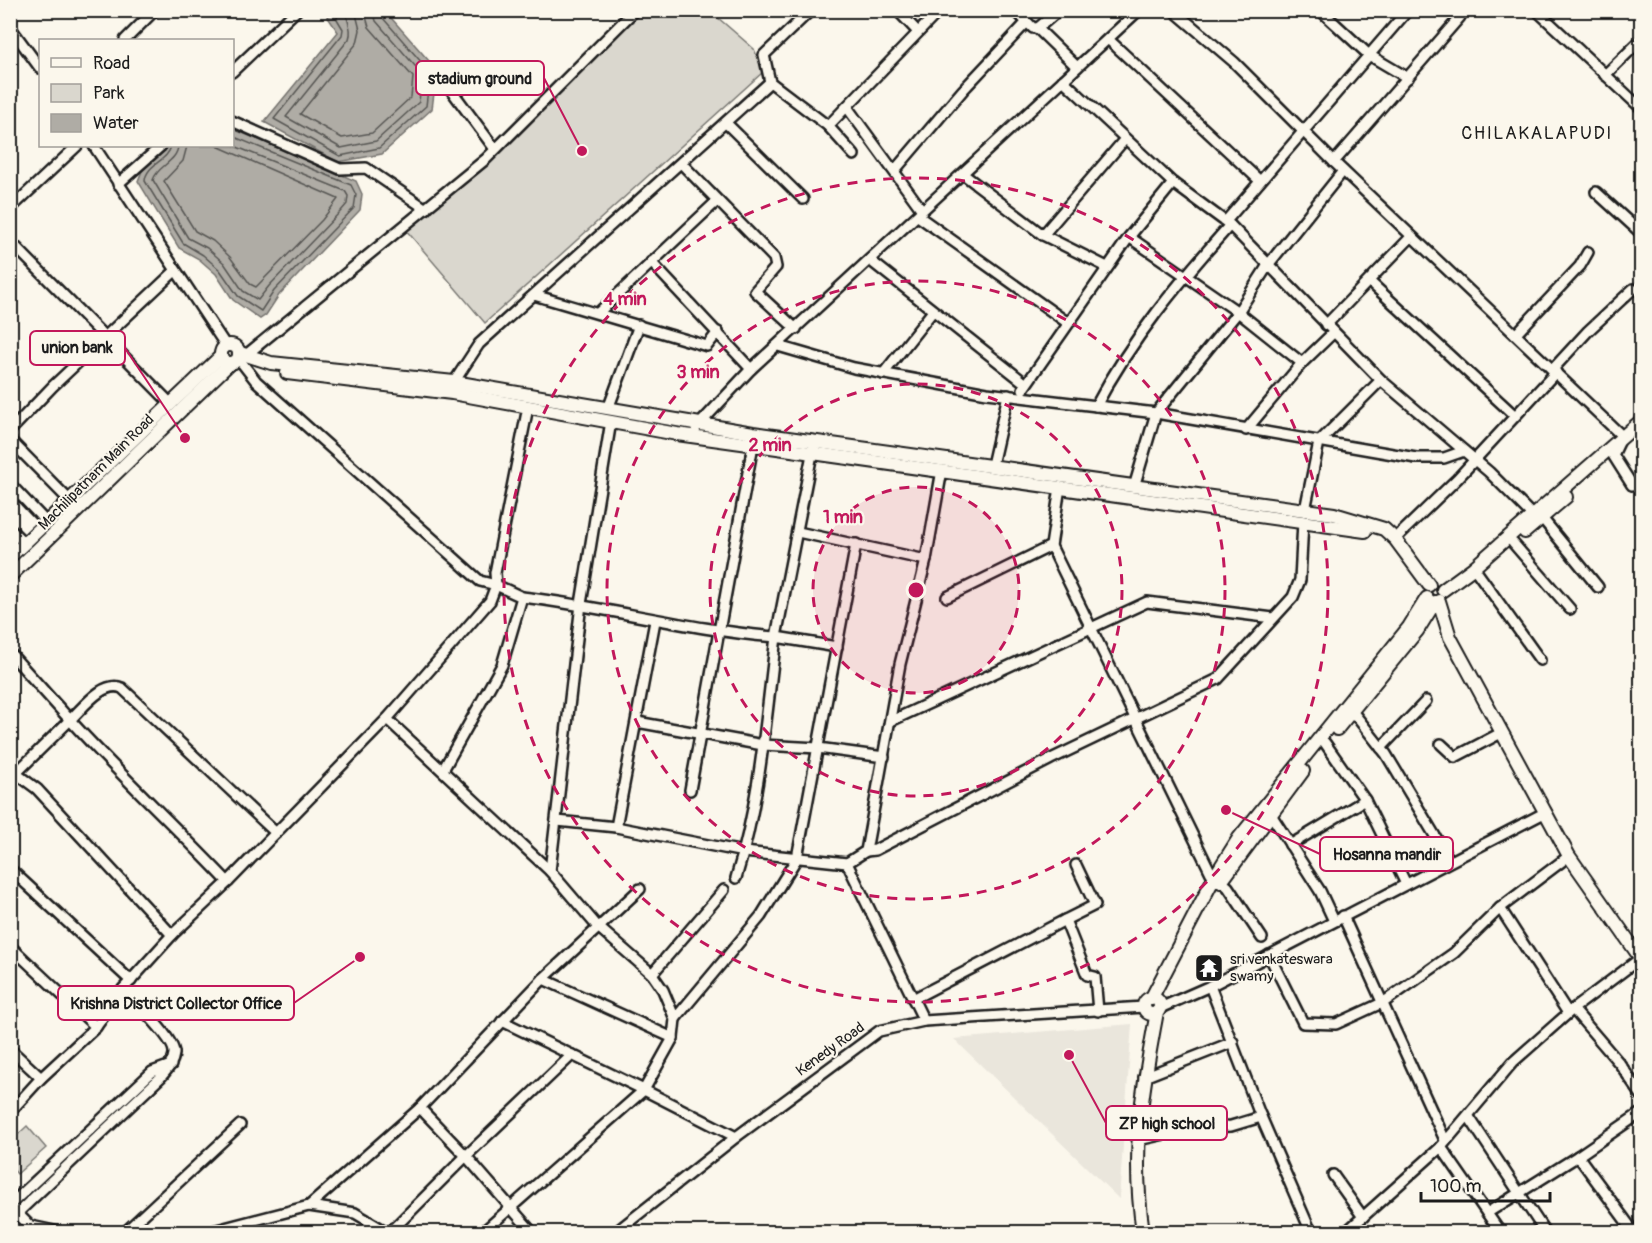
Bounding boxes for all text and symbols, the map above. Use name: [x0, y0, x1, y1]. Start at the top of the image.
legend: [39, 39, 234, 147]
text: Road: [93, 52, 130, 75]
callout: stadium ground: [416, 61, 544, 95]
text: stadium ground: [428, 69, 532, 89]
text: Park: [93, 82, 125, 105]
text: Water: [93, 112, 139, 135]
district label: CHILAKALAPUDI: [1461, 122, 1613, 145]
text: 4 min: [603, 288, 647, 311]
callout: union bank: [30, 331, 125, 365]
text: union bank: [41, 338, 113, 358]
text: 3 min: [676, 361, 720, 384]
street label: Machilipatnam Main Road: [34, 410, 158, 534]
text: 2 min: [748, 434, 792, 457]
text: 1 min: [823, 506, 863, 529]
centre of rings: [906, 580, 926, 600]
callout: Hosanna mandir: [1320, 837, 1453, 871]
text: Hosanna mandir: [1333, 845, 1442, 865]
place label: sri venkateswara swamy: [1230, 950, 1333, 986]
temple icon: sri venkateswara swamy: [1193, 952, 1225, 984]
callout: Krishna District Collector Office: [58, 986, 294, 1020]
text: Krishna District Collector Office: [70, 994, 283, 1014]
street label: Kenedy Road: [792, 1018, 868, 1081]
callout: ZP high school: [1106, 1106, 1227, 1140]
text: ZP high school: [1119, 1114, 1216, 1134]
scale bar: [1421, 1165, 1550, 1203]
text: 100 m: [1430, 1175, 1482, 1198]

